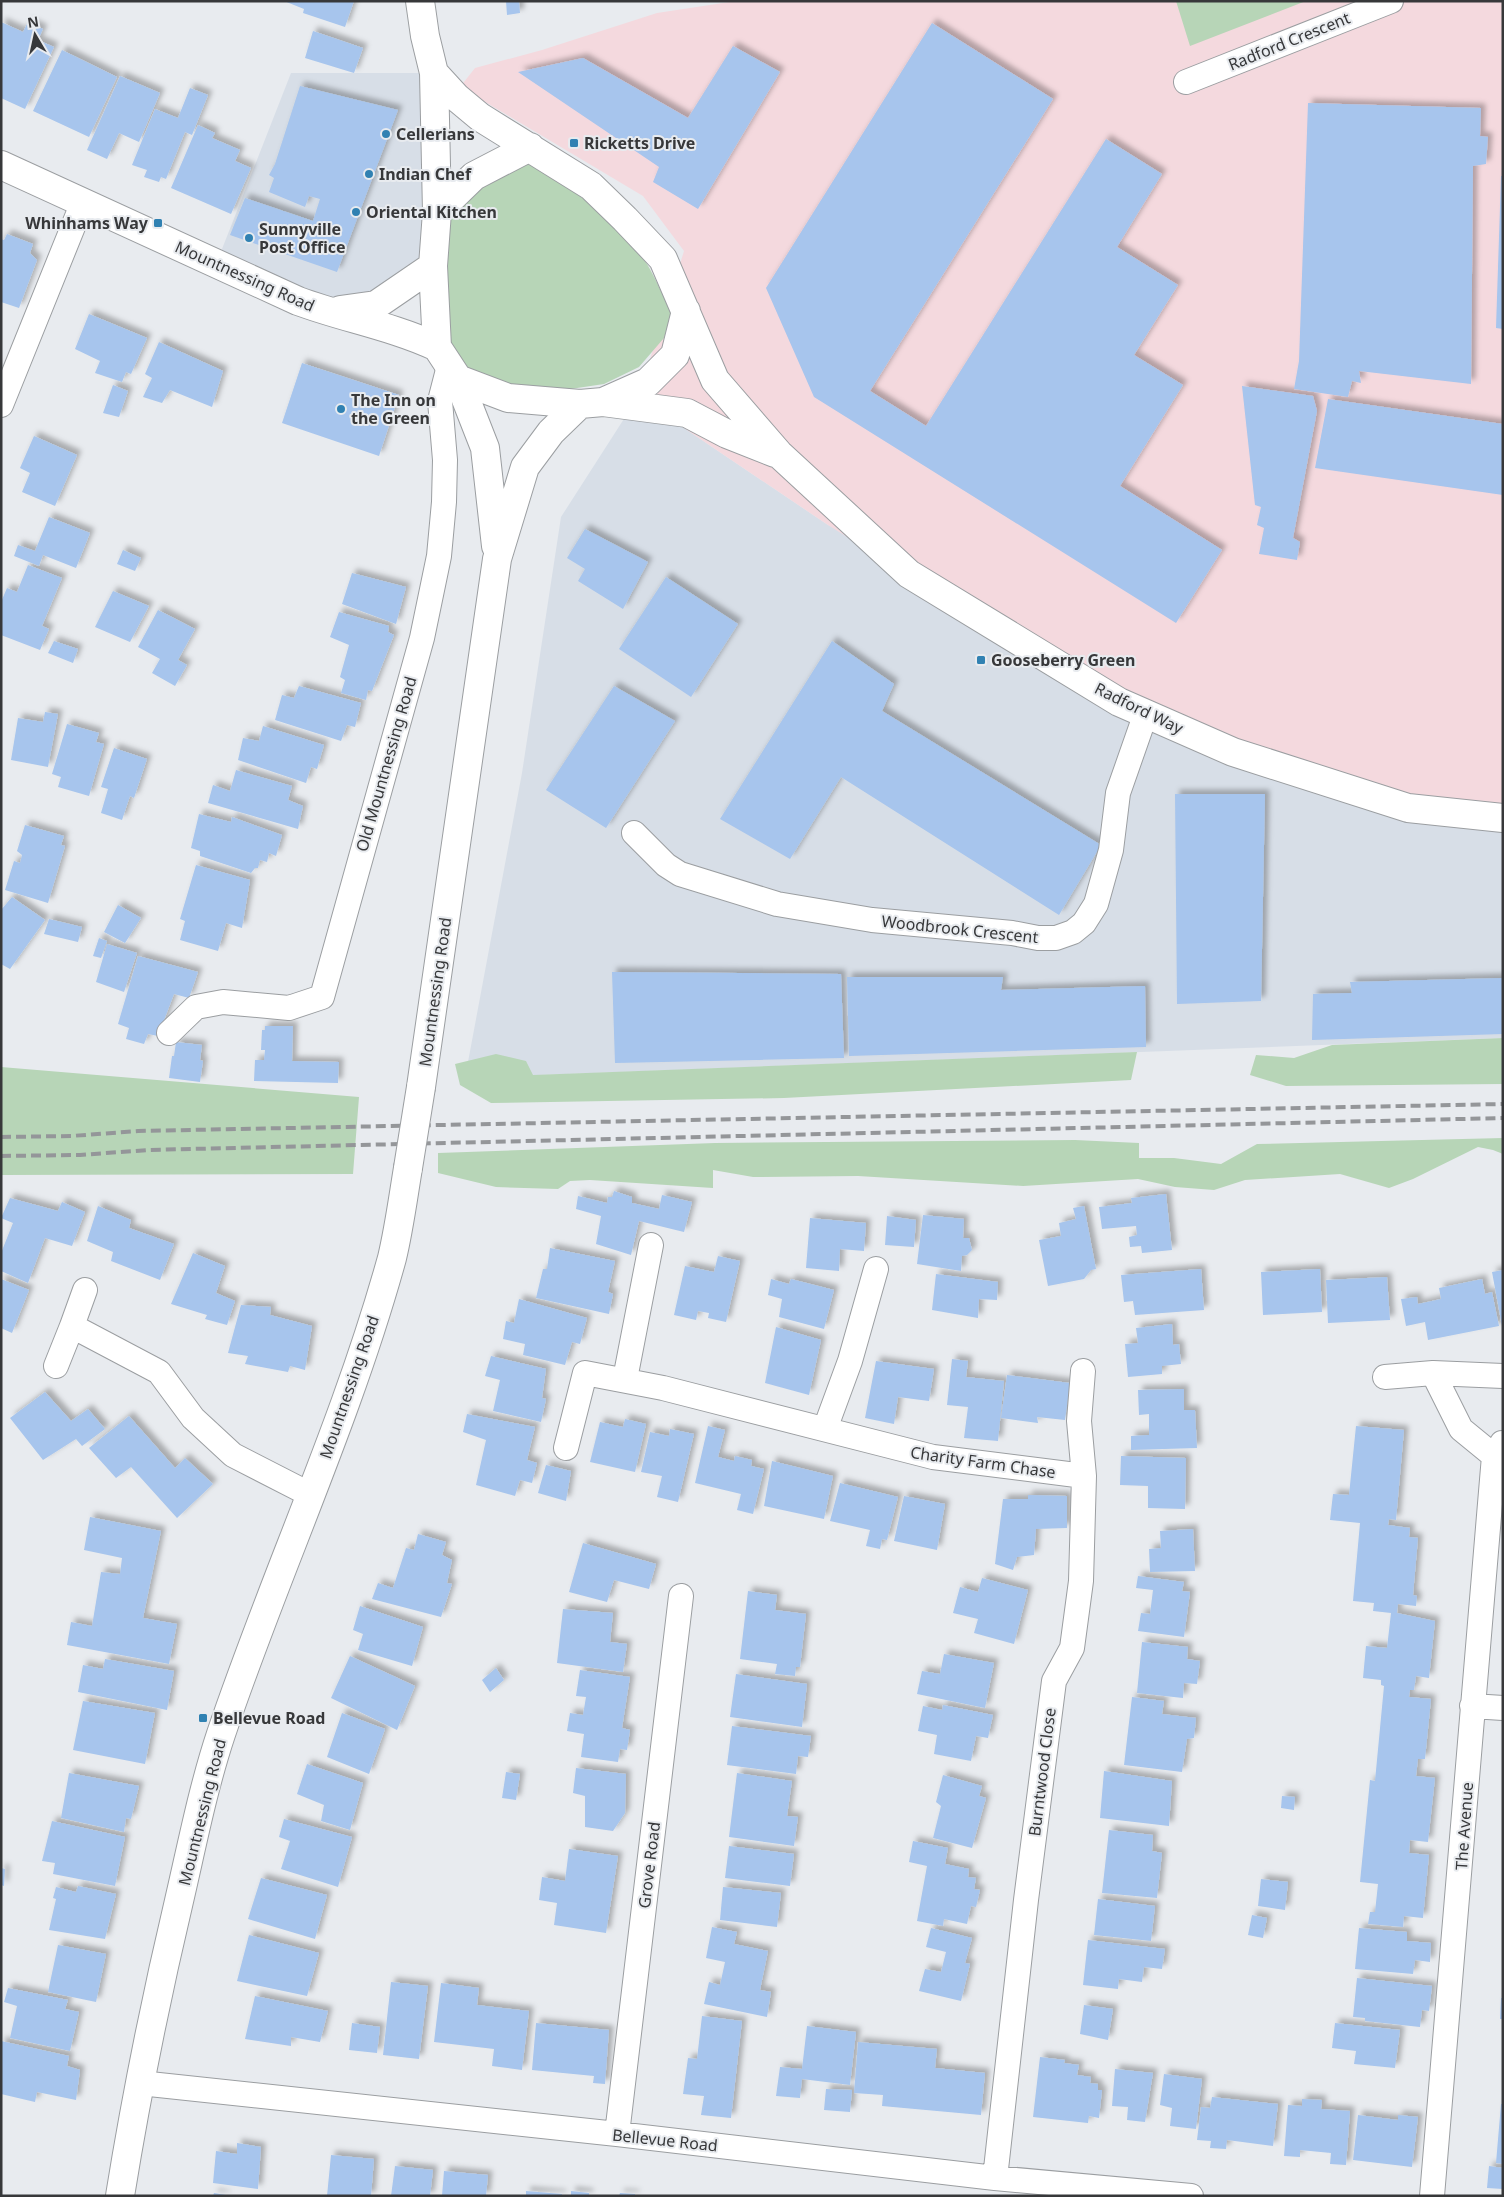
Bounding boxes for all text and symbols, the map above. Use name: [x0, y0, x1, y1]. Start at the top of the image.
street label: Radford Crescent: [1225, 6, 1353, 75]
north arrow: [10, 10, 60, 60]
text: N: [26, 11, 40, 32]
place label: Cellerians: [396, 123, 475, 145]
marker: Cellerians: [380, 128, 392, 140]
place label: Ricketts Drive: [584, 132, 695, 154]
marker: Ricketts Drive: [568, 137, 580, 149]
place label: Indian Chef: [379, 163, 472, 185]
marker: Indian Chef: [363, 168, 375, 180]
place label: Oriental Kitchen: [366, 201, 497, 223]
marker: Oriental Kitchen: [350, 206, 362, 218]
place label: Whinhams Way: [25, 212, 149, 234]
marker: Whinhams Way: [152, 217, 164, 229]
place label: Sunnyville Post Office: [259, 218, 346, 258]
marker: Sunnyville Post Office: [243, 232, 255, 244]
street label: Mountnessing Road: [172, 235, 318, 317]
place label: The Inn on the Green: [351, 389, 436, 429]
marker: The Inn on the Green: [335, 403, 347, 415]
place label: Gooseberry Green: [991, 649, 1135, 671]
marker: Gooseberry Green: [975, 654, 987, 666]
street label: Old Mountnessing Road: [350, 674, 422, 854]
street label: Radford Way: [1091, 677, 1188, 739]
street label: Woodbrook Crescent: [881, 910, 1040, 948]
street label: Mountnessing Road: [414, 916, 456, 1068]
street label: Mountnessing Road: [314, 1312, 384, 1462]
street label: Charity Farm Chase: [909, 1441, 1057, 1483]
place label: Bellevue Road: [213, 1707, 325, 1729]
street label: Burntwood Close: [1023, 1707, 1061, 1837]
marker: Bellevue Road: [197, 1712, 209, 1724]
street label: Mountnessing Road: [173, 1736, 231, 1888]
street label: The Avenue: [1450, 1781, 1478, 1871]
street label: Grove Road: [633, 1820, 665, 1910]
street label: Bellevue Road: [611, 2124, 719, 2156]

